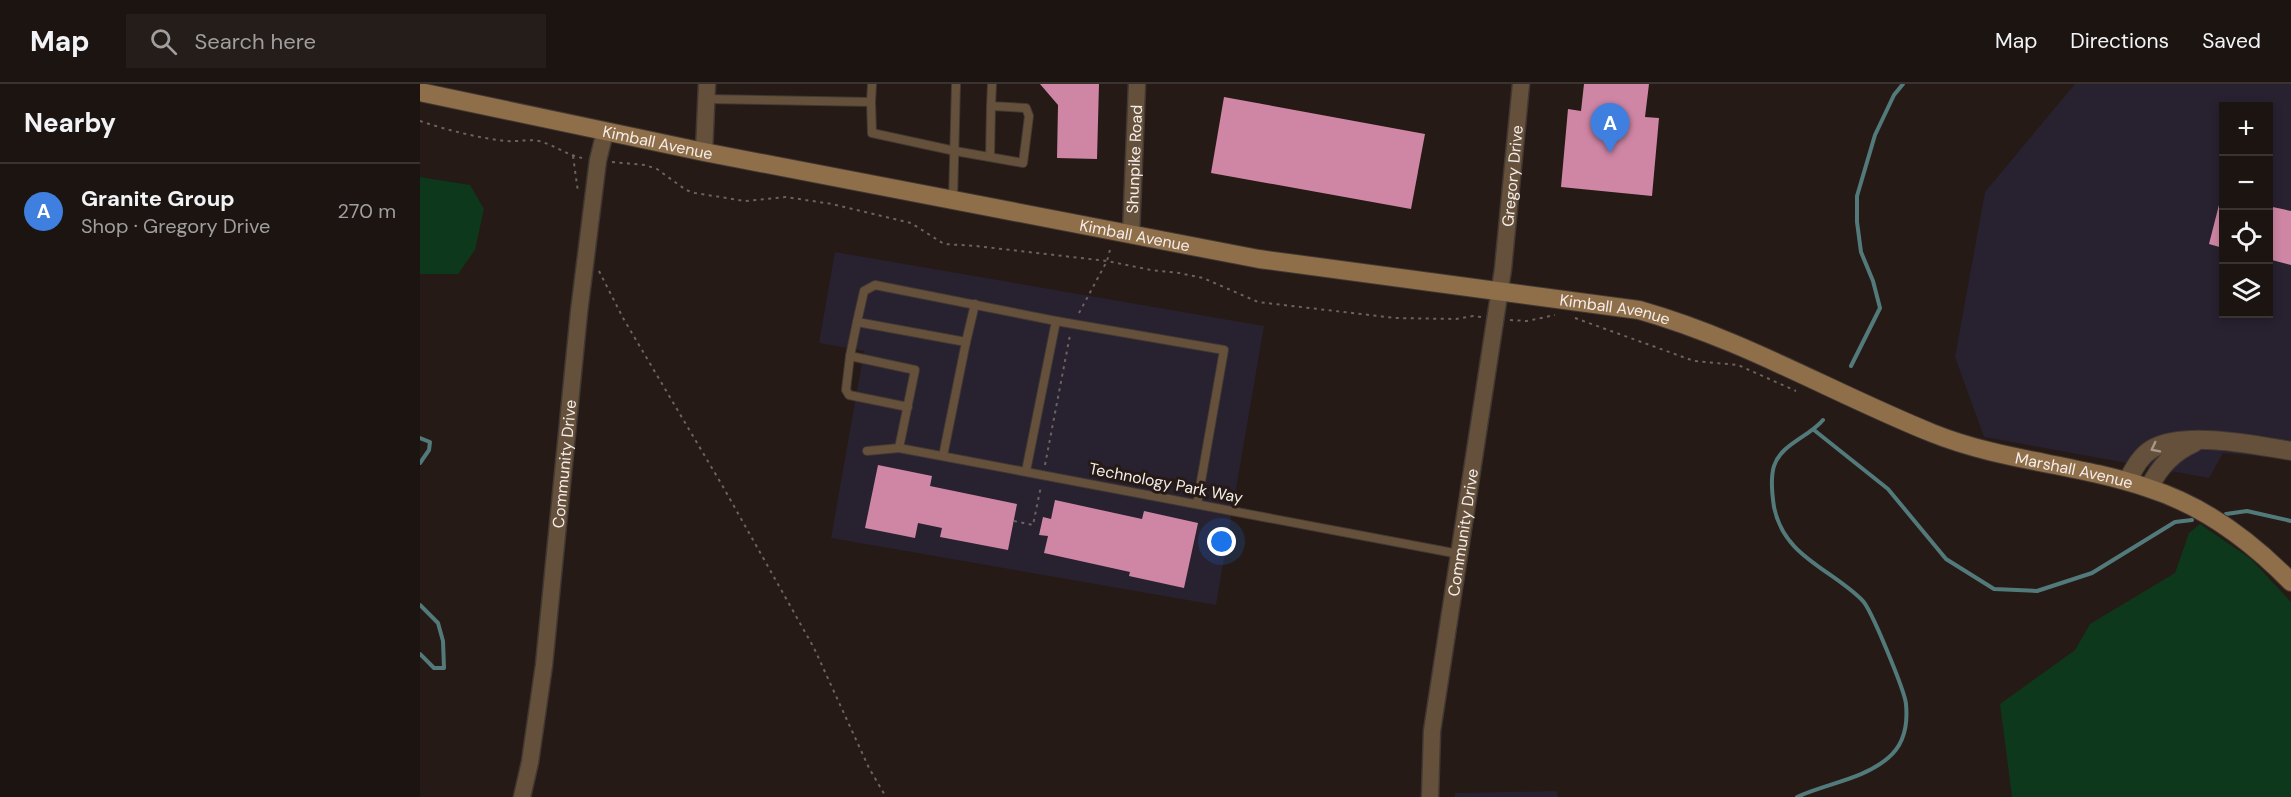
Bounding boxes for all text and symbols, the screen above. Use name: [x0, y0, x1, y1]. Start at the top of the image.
search box: [126, 14, 546, 68]
text: Map: [30, 23, 90, 60]
icon: search: [147, 25, 180, 58]
text: Search here: [195, 27, 316, 56]
text: Map: [1995, 27, 2037, 55]
text: Directions: [2070, 27, 2169, 55]
text: Saved: [2202, 27, 2261, 55]
map controls: [2219, 102, 2273, 318]
button: +: [2219, 102, 2273, 156]
street label: Shunpike Road: [1121, 104, 1147, 214]
pin: A: [1590, 104, 1630, 153]
text: Nearby: [24, 106, 116, 140]
street label: Kimball Avenue: [601, 120, 715, 164]
street label: Gregory Drive: [1497, 124, 1527, 228]
button: −: [2219, 156, 2273, 210]
text: Granite Group: [81, 184, 235, 213]
text: A: [36, 198, 51, 224]
text: 270 m: [338, 198, 396, 224]
button: locate: [2219, 210, 2273, 264]
text: Shop · Gregory Drive: [81, 213, 270, 239]
street label: Kimball Avenue: [1078, 214, 1192, 256]
button: layers: [2219, 264, 2273, 318]
street label: Kimball Avenue: [1558, 289, 1673, 329]
street label: Community Drive: [547, 399, 581, 529]
one-way arrow: [2151, 441, 2162, 453]
street label: Marshall Avenue: [2013, 447, 2135, 493]
street label: Technology Park Way: [1087, 458, 1245, 508]
street label: Community Drive: [1442, 467, 1483, 598]
your location: [1207, 527, 1236, 556]

